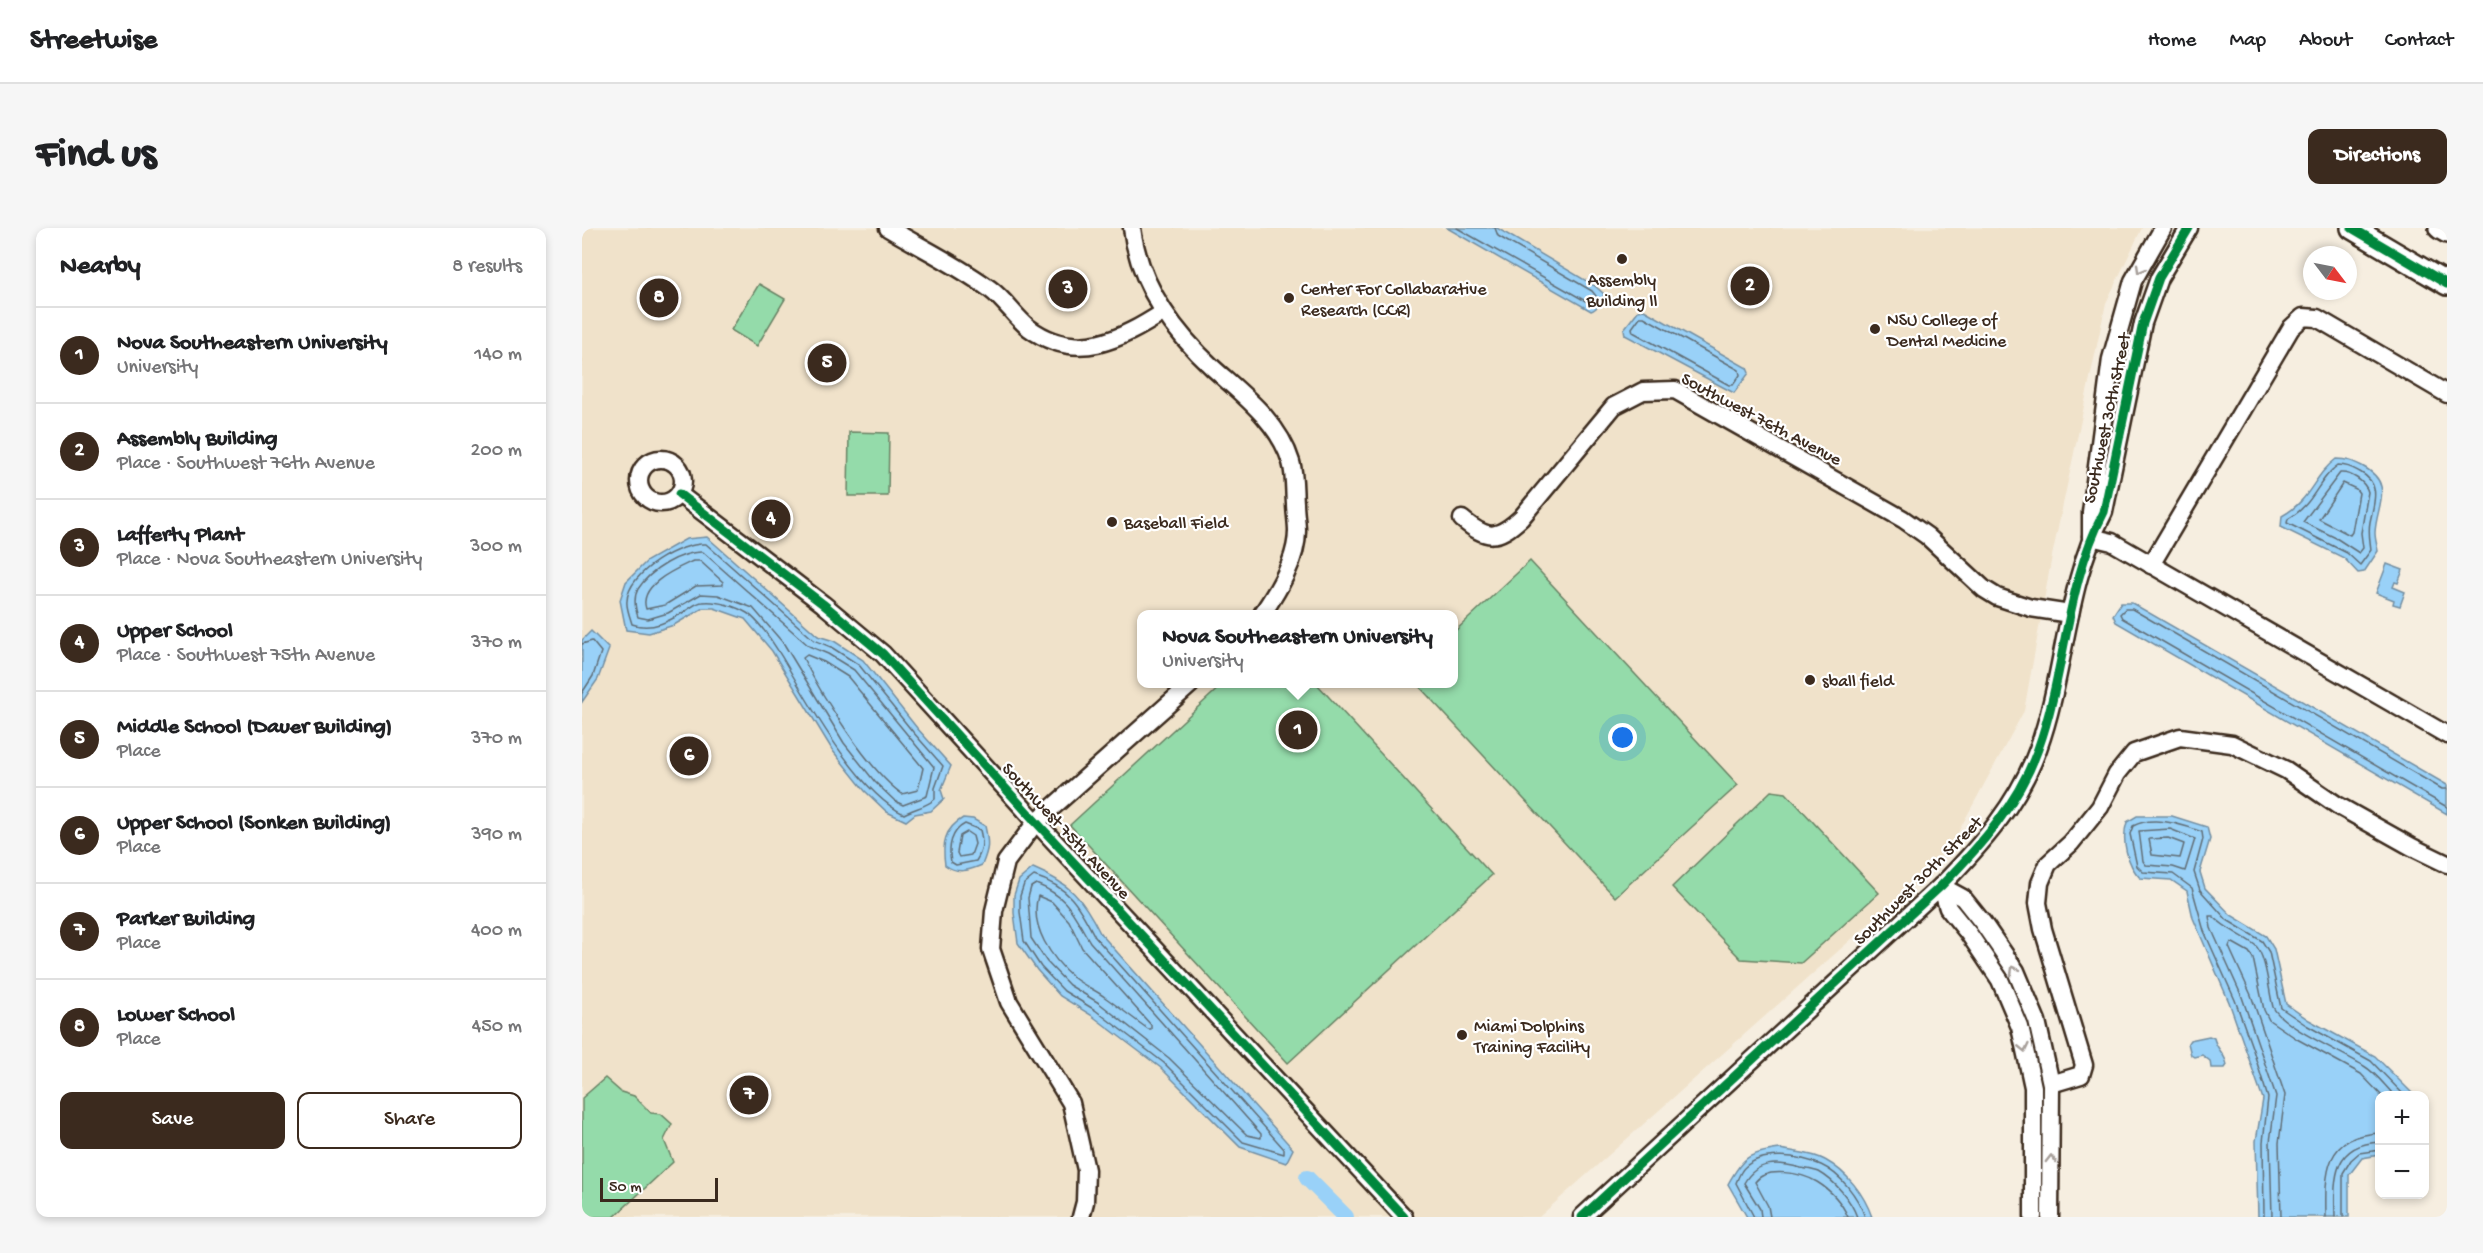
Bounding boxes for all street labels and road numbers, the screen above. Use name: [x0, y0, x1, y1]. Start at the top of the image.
street label: Southwest 30th Street: [2080, 330, 2137, 506]
street label: Southwest 76th Avenue: [1677, 369, 1845, 472]
street label: Southwest 75th Avenue: [996, 759, 1134, 905]
street label: Southwest 30th Street: [1850, 812, 1989, 951]

